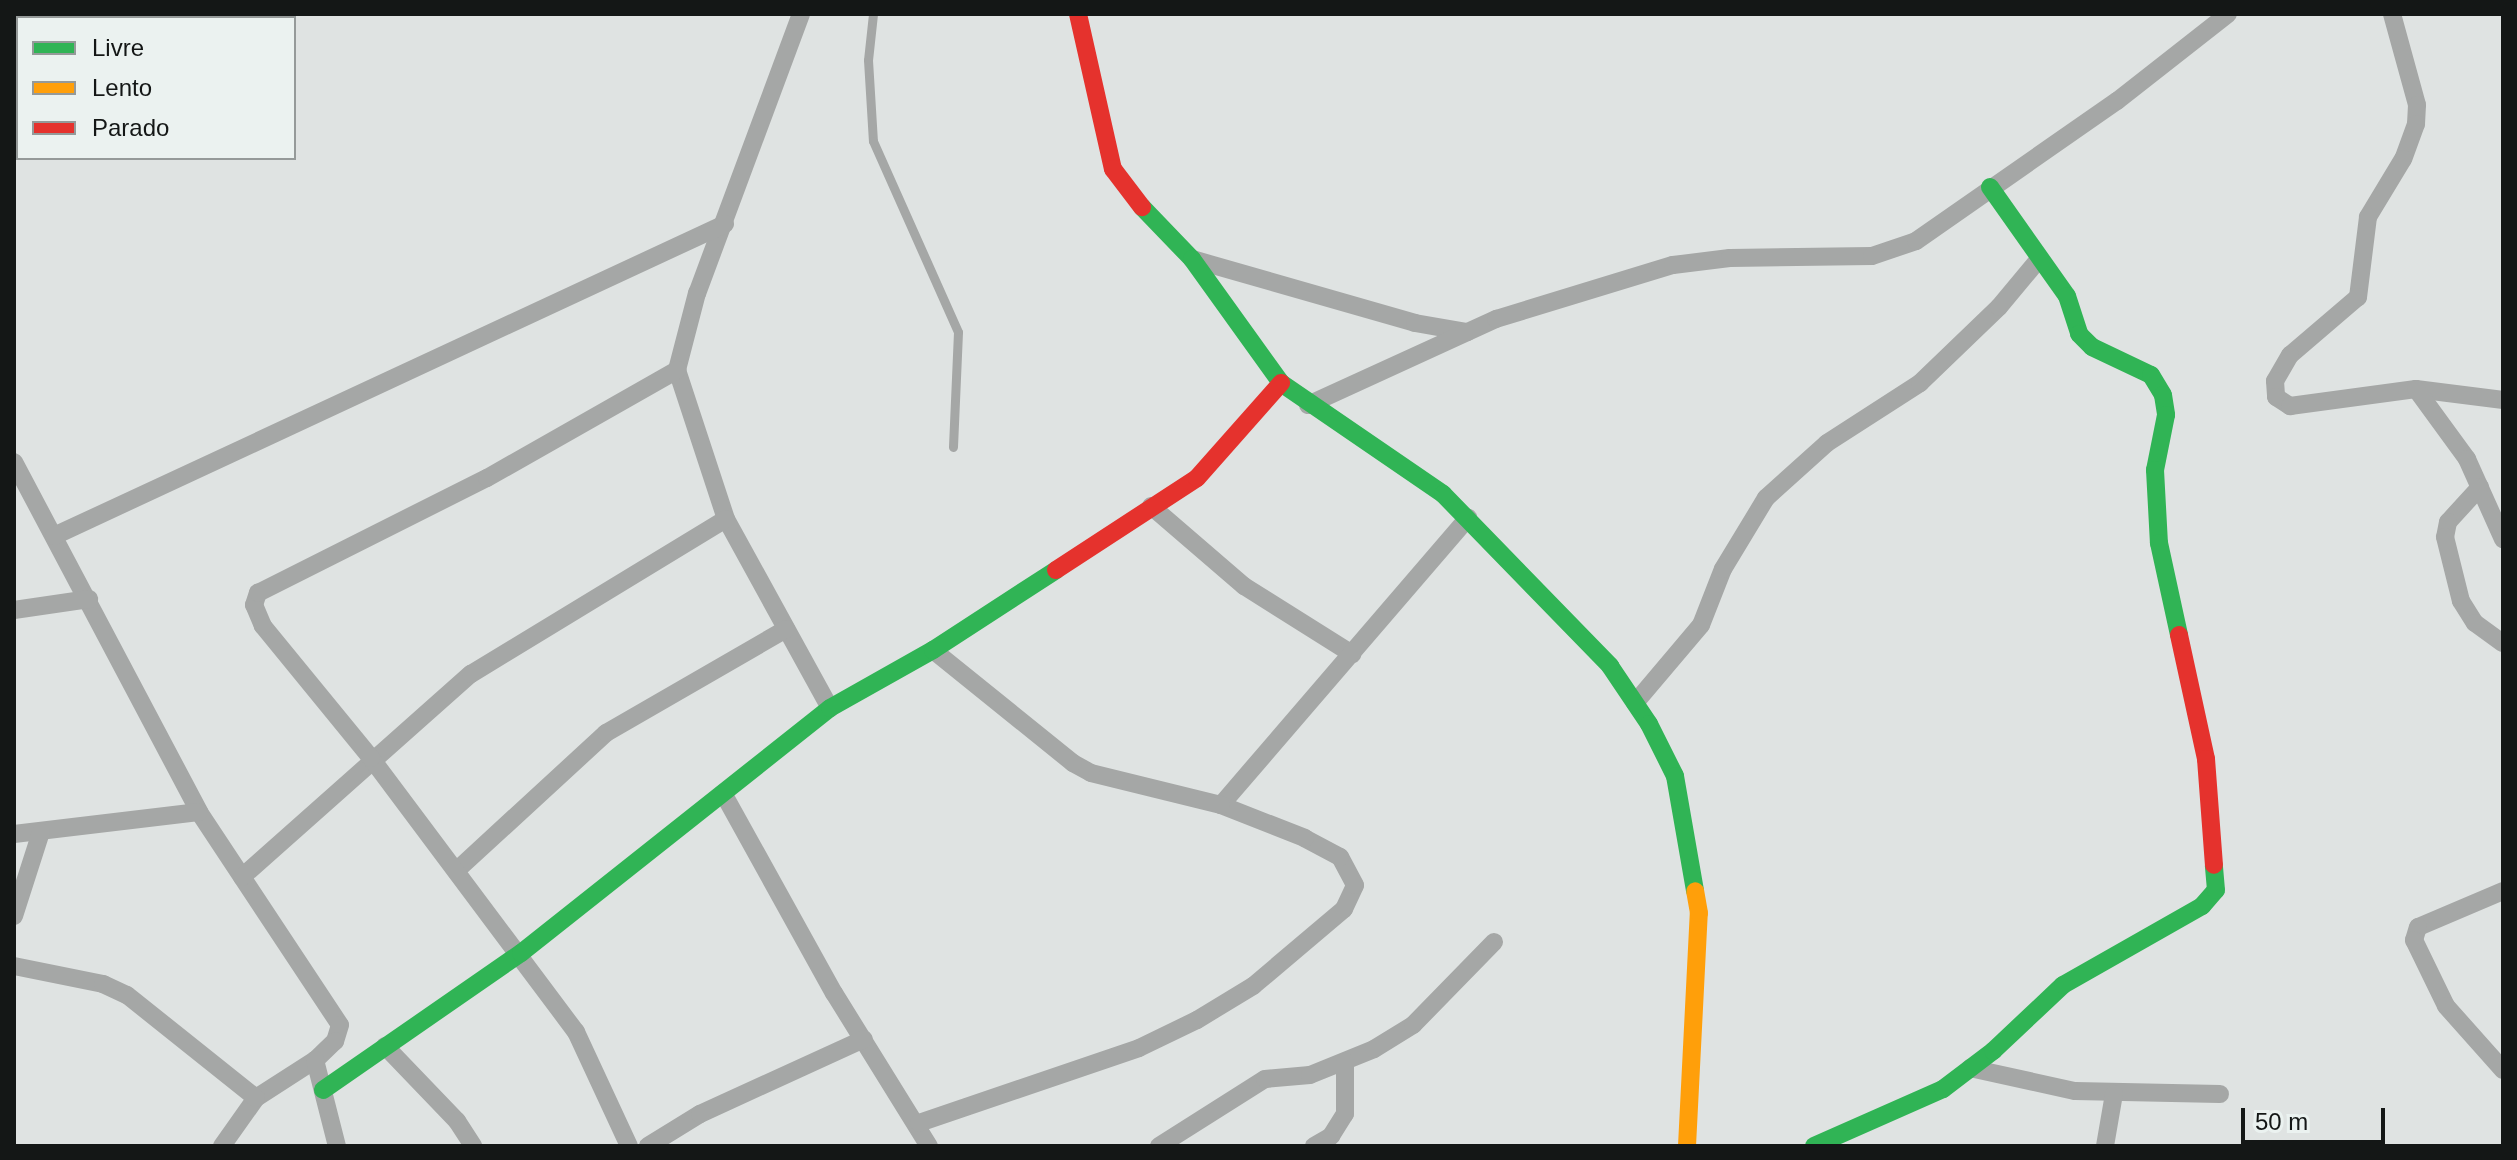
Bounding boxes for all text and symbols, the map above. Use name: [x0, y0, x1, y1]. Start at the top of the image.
legend: [16, 16, 296, 160]
text: Livre: [92, 34, 144, 61]
text: Lento: [92, 74, 152, 101]
text: Parado: [92, 114, 169, 141]
scale bar: [2245, 1092, 2389, 1142]
text: 50 m: [2255, 1108, 2308, 1135]

